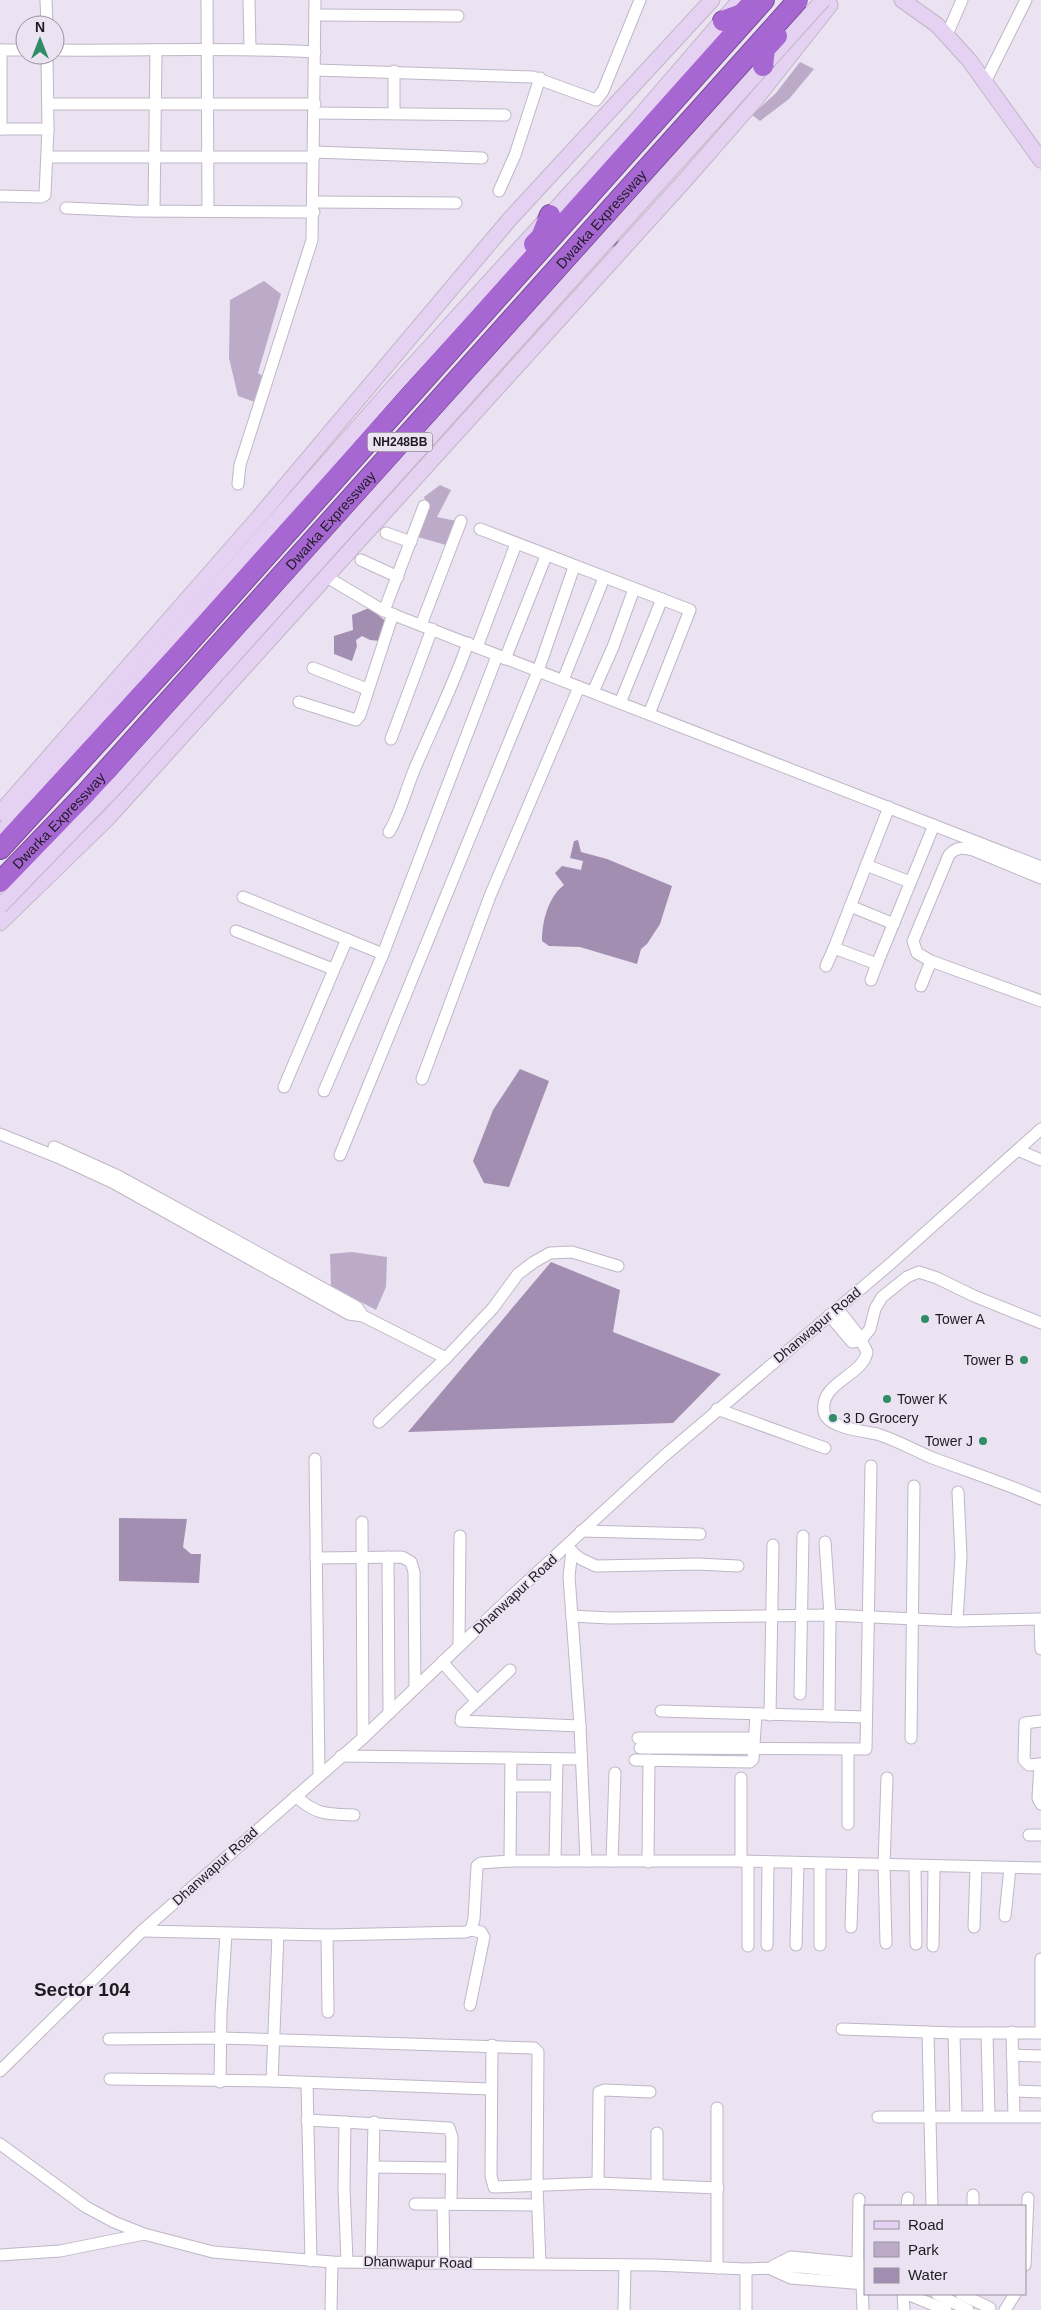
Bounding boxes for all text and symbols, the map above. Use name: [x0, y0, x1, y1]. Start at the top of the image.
north arrow: [15, 15, 65, 65]
text: N: [35, 19, 45, 35]
street label: Dwarka Expressway: [553, 167, 650, 272]
road number: NH248BB: [368, 432, 432, 452]
street label: Dwarka Expressway: [282, 468, 379, 573]
street label: Dwarka Expressway: [9, 769, 108, 872]
street label: Dhanwapur Road: [770, 1284, 864, 1366]
place label: Tower A: [935, 1311, 985, 1327]
marker: Tower A: [919, 1313, 931, 1325]
place label: Tower B: [963, 1352, 1014, 1368]
marker: Tower B: [1018, 1354, 1030, 1366]
place label: Tower K: [897, 1391, 948, 1407]
marker: Tower K: [881, 1393, 893, 1405]
place label: 3 D Grocery: [843, 1410, 918, 1426]
marker: 3 D Grocery: [827, 1412, 839, 1424]
place label: Tower J: [925, 1433, 973, 1449]
marker: Tower J: [977, 1435, 989, 1447]
street label: Dhanwapur Road: [470, 1551, 560, 1637]
street label: Dhanwapur Road: [169, 1824, 261, 1908]
district label: Sector 104: [34, 1979, 130, 2000]
legend: [864, 2205, 1026, 2295]
text: Road: [908, 2216, 944, 2233]
text: Park: [908, 2241, 939, 2258]
street label: Dhanwapur Road: [363, 2253, 473, 2271]
text: Water: [908, 2266, 947, 2283]

